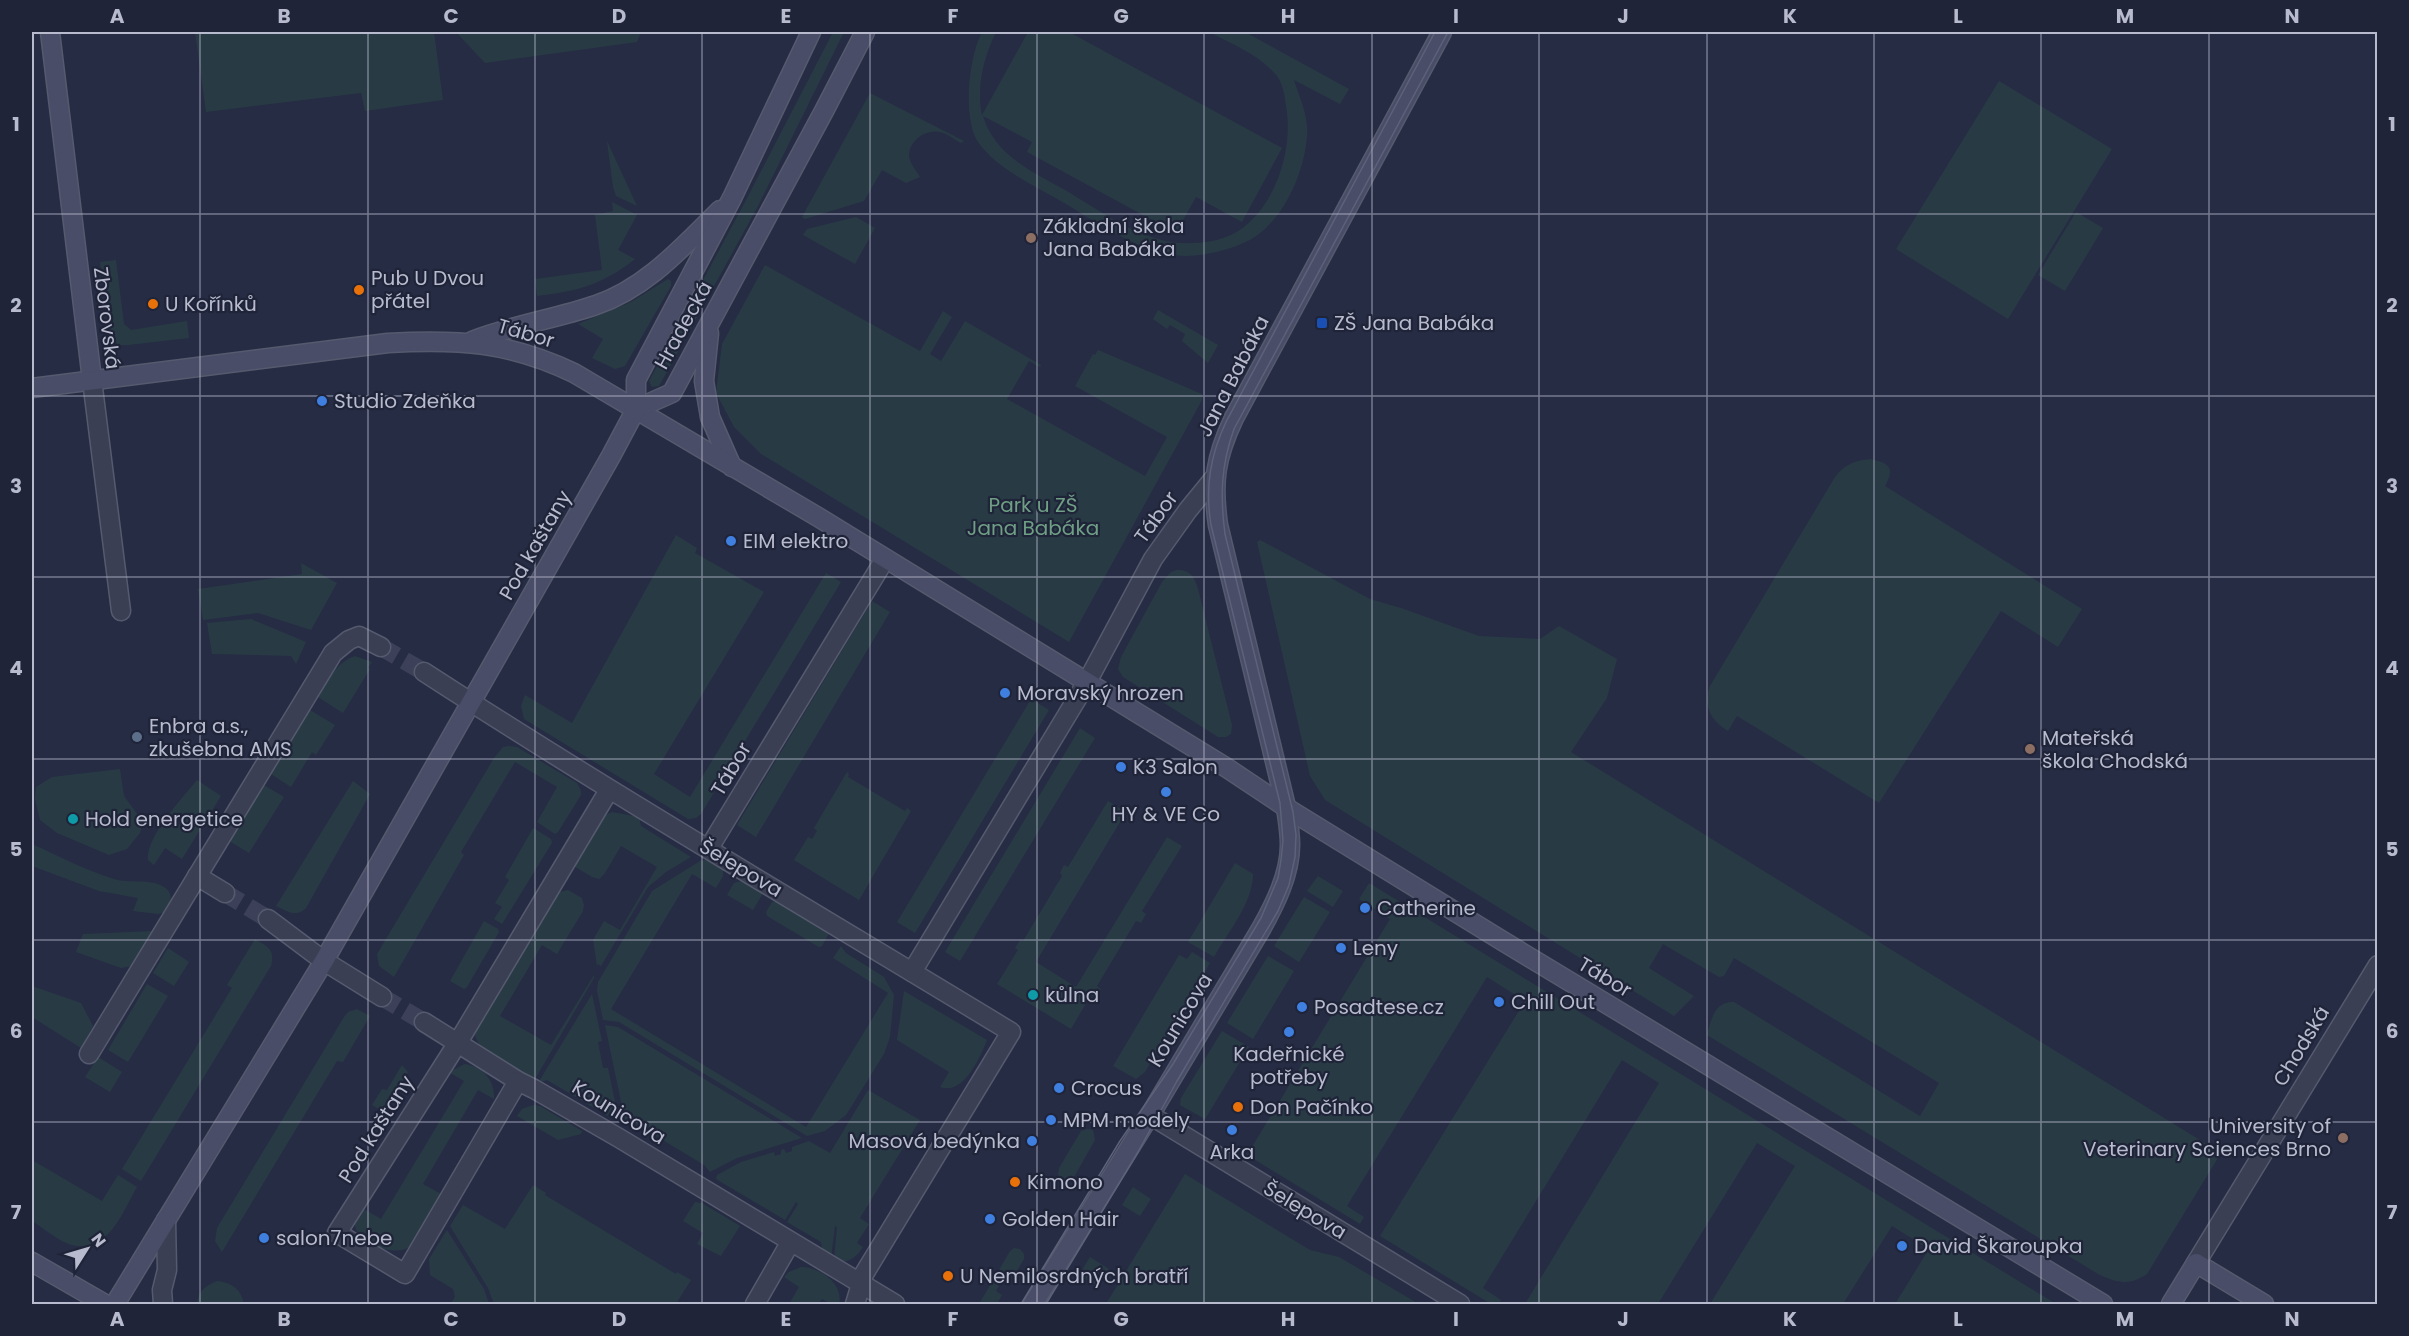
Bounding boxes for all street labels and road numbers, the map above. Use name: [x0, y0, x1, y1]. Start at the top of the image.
street label: Zborovská: [87, 265, 127, 371]
street label: Hradecká: [647, 276, 719, 374]
street label: Jana Babáka: [1190, 311, 1276, 441]
street label: Tábor: [494, 312, 558, 354]
street label: Pod kaštany: [492, 485, 578, 605]
street label: Tábor: [1128, 485, 1184, 549]
street label: Tábor: [704, 737, 758, 801]
street label: Šelepova: [694, 832, 788, 904]
street label: Tábor: [1573, 950, 1637, 1004]
street label: Kounicova: [1141, 968, 1219, 1072]
street label: Chodská: [2266, 1001, 2336, 1091]
street label: Pod kaštany: [332, 1070, 420, 1188]
street label: Kounicova: [567, 1073, 671, 1151]
street label: Šelepova: [1258, 1174, 1352, 1246]

